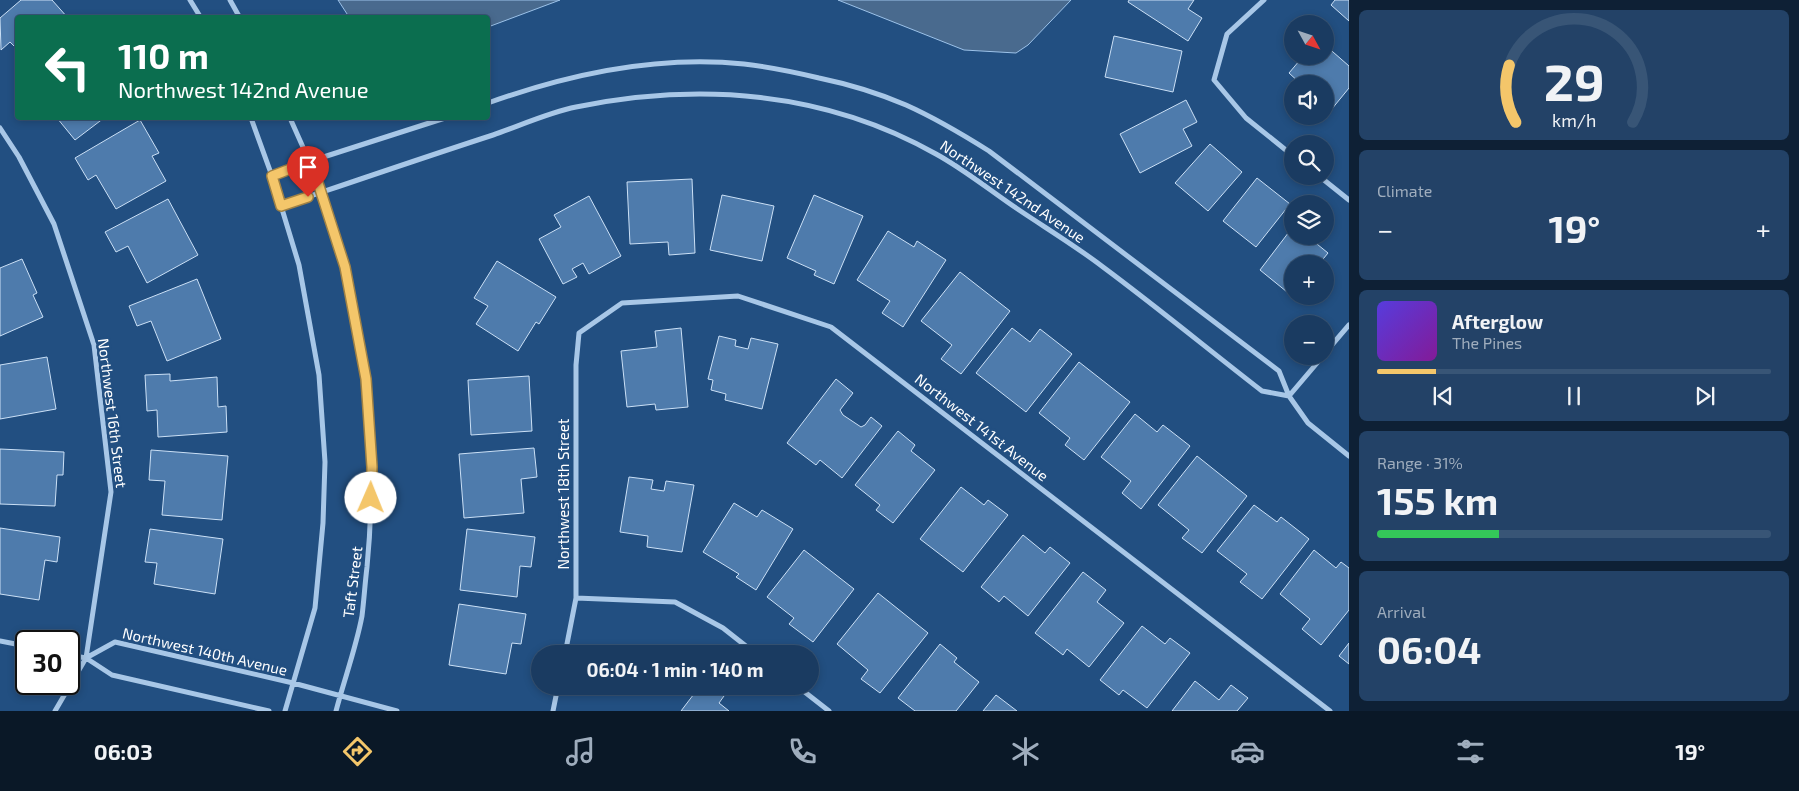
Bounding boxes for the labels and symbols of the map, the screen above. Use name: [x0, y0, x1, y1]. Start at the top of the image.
north arrow: [1284, 15, 1334, 65]
street label: Northwest 142nd Avenue: [937, 136, 1089, 246]
pin: [287, 146, 329, 197]
street label: Northwest 16th Street: [95, 337, 131, 489]
street label: Northwest 141st Avenue: [912, 369, 1052, 485]
street label: Northwest 18th Street: [554, 418, 572, 570]
position arrow: [344, 471, 396, 523]
street label: Taft Street: [339, 545, 365, 619]
street label: Northwest 140th Avenue: [121, 623, 289, 679]
speed limit sign: 30: [15, 630, 80, 695]

